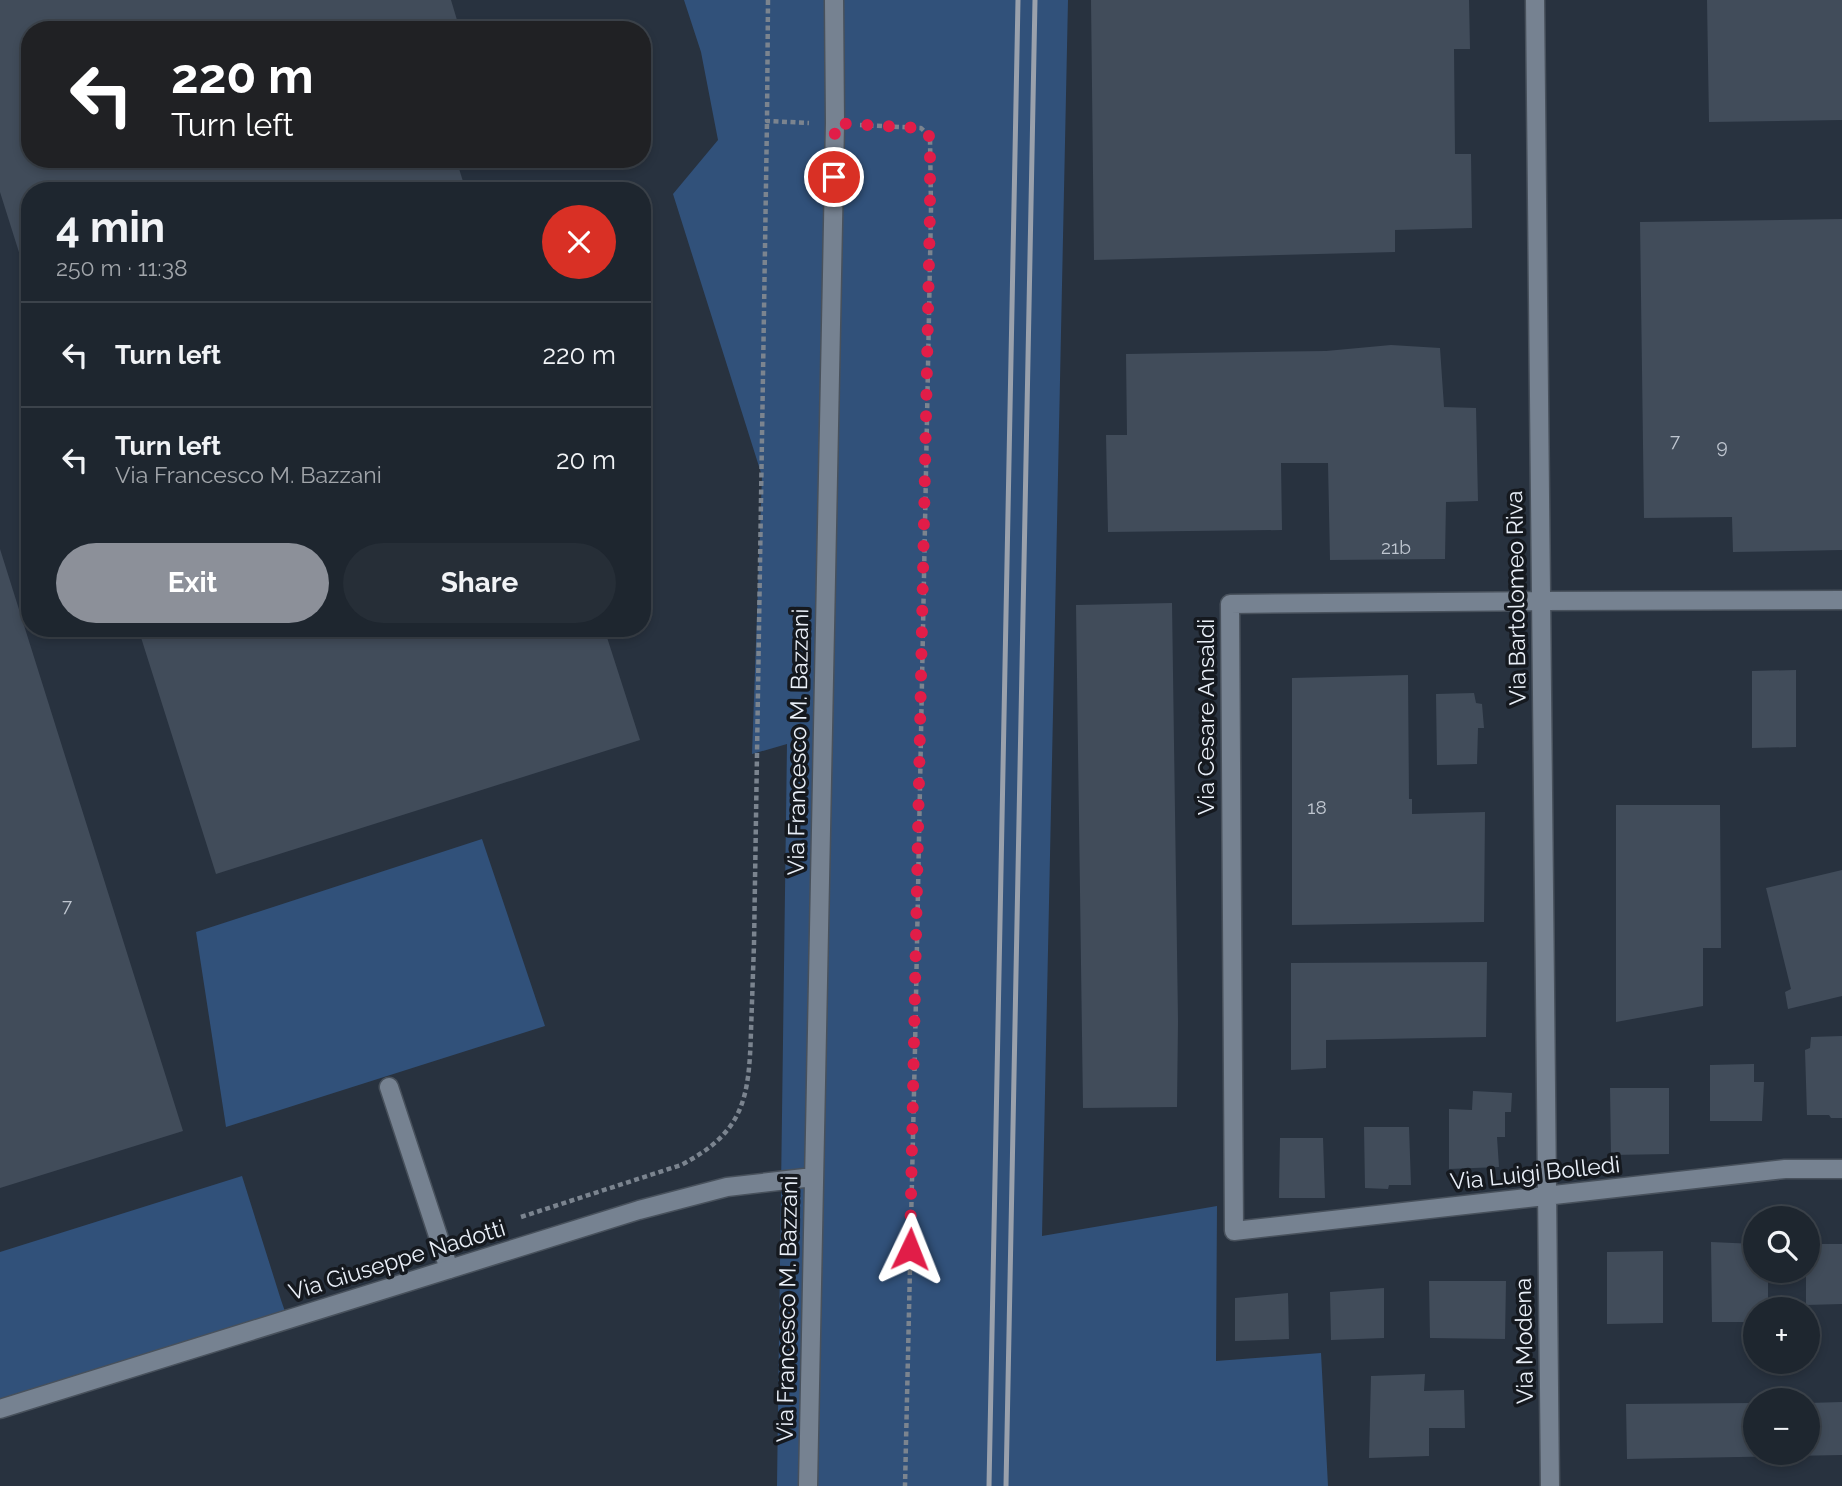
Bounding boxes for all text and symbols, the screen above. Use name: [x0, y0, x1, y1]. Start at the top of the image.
text: 220 m: [171, 47, 314, 104]
icon: left: [56, 49, 147, 140]
text: Turn left: [171, 106, 293, 143]
pin: [804, 147, 864, 207]
icon: arrive: [815, 158, 853, 196]
text: 4 min: [56, 203, 165, 252]
button: close: [542, 205, 616, 279]
text: 250 m · 11:38: [56, 254, 188, 281]
icon: left: [56, 336, 94, 374]
text: Turn left: [115, 340, 221, 370]
text: 220 m: [542, 340, 616, 370]
house number: 7: [1670, 429, 1680, 451]
text: Turn left: [115, 431, 221, 461]
house number: 9: [1716, 435, 1728, 457]
icon: left: [56, 441, 94, 479]
text: 20 m: [556, 445, 616, 475]
text: Via Francesco M. Bazzani: [115, 461, 382, 488]
street label: Via Bartolomeo Riva: [1500, 490, 1531, 706]
house number: 21b: [1381, 536, 1411, 558]
button: Exit: [56, 543, 329, 623]
button: Share: [343, 543, 616, 623]
street label: Via Francesco M. Bazzani: [782, 608, 813, 876]
street label: Via Cesare Ansaldi: [1192, 619, 1219, 815]
house number: 18: [1307, 796, 1327, 818]
house number: 7: [62, 894, 72, 916]
street label: Via Luigi Bolledi: [1449, 1150, 1621, 1195]
street label: Via Francesco M. Bazzani: [771, 1175, 802, 1443]
map controls: [1743, 1206, 1820, 1465]
button: search: [1743, 1206, 1820, 1283]
position arrow: [873, 1212, 947, 1286]
street label: Via Giuseppe Nadotti: [285, 1214, 508, 1305]
street label: Via Modena: [1509, 1278, 1538, 1404]
button: +: [1743, 1297, 1820, 1374]
button: −: [1743, 1388, 1820, 1465]

